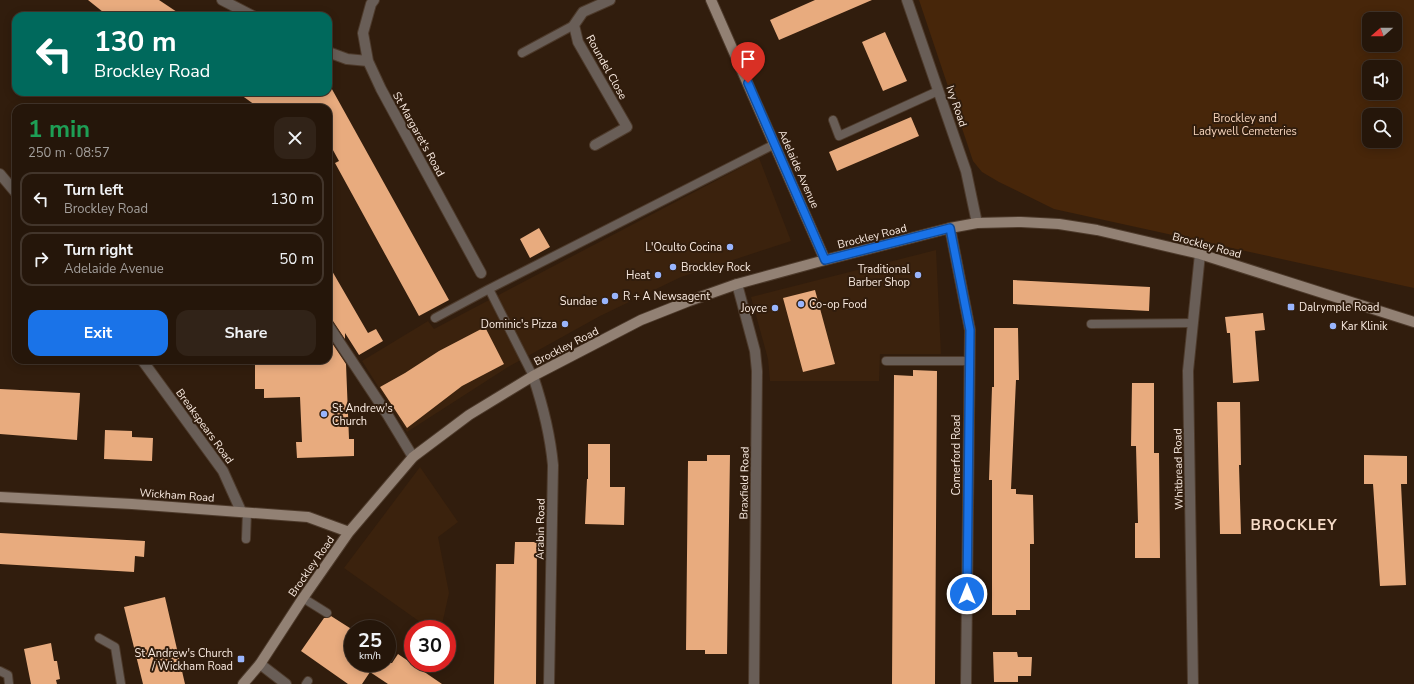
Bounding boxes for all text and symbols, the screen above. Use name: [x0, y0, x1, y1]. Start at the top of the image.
north arrow: [1362, 12, 1402, 52]
map controls: [1362, 12, 1402, 148]
text: 130 m: [94, 23, 177, 61]
icon: left: [28, 28, 80, 80]
street label: Roundel Close: [583, 32, 631, 102]
pin: [731, 42, 765, 83]
icon: arrive: [737, 48, 759, 70]
text: Brockley Road: [94, 59, 210, 83]
button: sound: [1362, 60, 1402, 100]
street label: Ivy Road: [942, 84, 971, 129]
street label: St Margaret's Road: [389, 89, 448, 179]
button: search: [1362, 108, 1402, 148]
park label: Brockley and Ladywell Cemeteries: [1193, 111, 1297, 139]
text: 1 min: [28, 113, 90, 145]
button: close: [274, 117, 316, 159]
street label: Adelaide Avenue: [775, 128, 823, 211]
text: 250 m · 08:57: [28, 144, 110, 162]
text: Turn left: [64, 180, 123, 200]
icon: left: [30, 188, 52, 210]
text: 130 m: [270, 189, 314, 209]
text: Brockley Road: [64, 200, 148, 218]
street label: Brockley Road: [836, 221, 908, 252]
street label: Brockley Road: [1171, 229, 1243, 262]
text: Turn right: [64, 240, 133, 260]
place label: L'Oculto Cocina: [645, 240, 722, 255]
marker: L'Oculto Cocina: [725, 242, 735, 252]
icon: right: [30, 248, 52, 270]
text: 50 m: [279, 249, 314, 269]
text: Adelaide Avenue: [64, 260, 164, 278]
place label: Brockley Rock: [681, 260, 751, 275]
marker: Brockley Rock: [668, 262, 678, 272]
place label: Traditional Barber Shop: [848, 262, 911, 290]
place label: Heat: [626, 268, 650, 283]
marker: Heat: [653, 270, 663, 280]
marker: Traditional Barber Shop: [913, 270, 923, 280]
place label: R + A Newsagent: [623, 289, 710, 304]
marker: R + A Newsagent: [610, 291, 620, 301]
place label: Sundae: [560, 294, 597, 309]
marker: Sundae: [600, 296, 610, 306]
place label: Co-op Food: [809, 297, 867, 312]
marker: Co-op Food: [796, 299, 806, 309]
place label: Dalrymple Road: [1299, 300, 1379, 315]
place label: Joyce: [740, 301, 767, 316]
marker: Dalrymple Road: [1286, 302, 1296, 312]
marker: Joyce: [770, 303, 780, 313]
button: Exit: [28, 310, 168, 356]
button: Share: [176, 310, 316, 356]
place label: Dominic's Pizza: [481, 317, 557, 332]
marker: Dominic's Pizza: [560, 319, 570, 329]
place label: Kar Klinik: [1341, 319, 1388, 334]
marker: Kar Klinik: [1328, 321, 1338, 331]
street label: Brockley Road: [531, 324, 601, 369]
street label: Breakspears Road: [172, 386, 237, 467]
place label: St Andrew's Church: [332, 401, 393, 429]
marker: St Andrew's Church: [319, 409, 329, 419]
street label: Comerford Road: [949, 415, 964, 495]
street label: Whitbread Road: [1170, 428, 1187, 510]
street label: Braxfield Road: [736, 446, 753, 520]
street label: Wickham Road: [139, 485, 215, 506]
street label: Arabin Road: [532, 498, 549, 560]
district label: BROCKLEY: [1250, 515, 1338, 535]
street label: Brockley Road: [285, 533, 338, 600]
position arrow: [946, 573, 988, 615]
speed limit sign: 30: [404, 620, 456, 672]
text: 25: [358, 627, 382, 654]
place label: St Andrew's Church / Wickham Road: [134, 646, 233, 674]
text: km/h: [359, 649, 381, 663]
marker: St Andrew's Church / Wickham Road: [236, 654, 246, 664]

